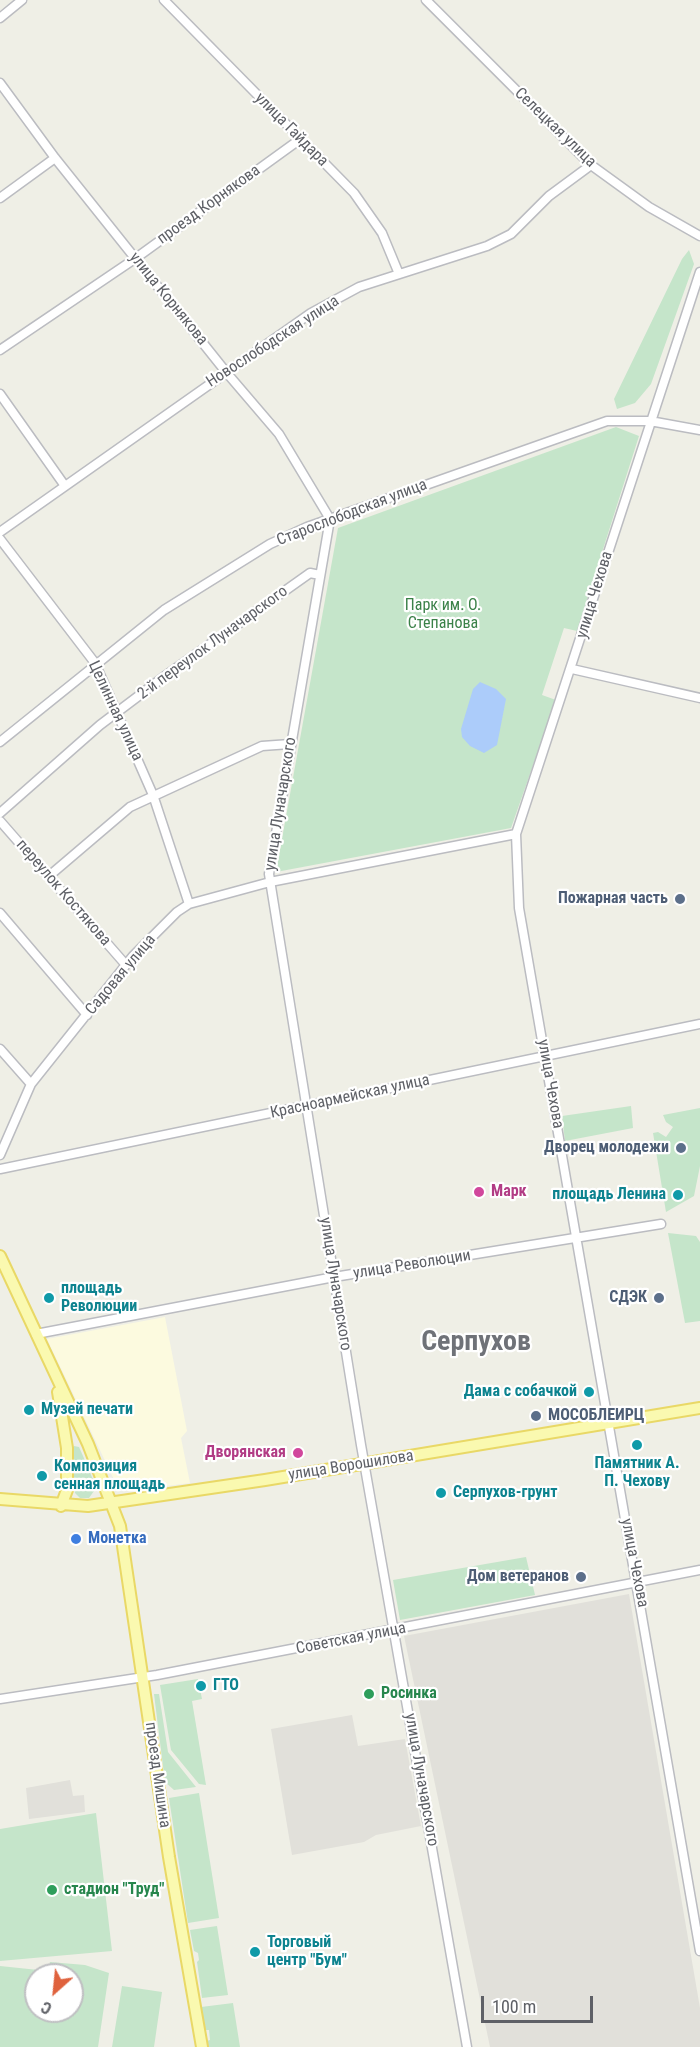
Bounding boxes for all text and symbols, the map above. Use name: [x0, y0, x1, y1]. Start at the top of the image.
street label: Селецкая улица: [510, 84, 600, 172]
street label: улица Гайдара: [250, 89, 332, 171]
street label: проезд Корнякова: [154, 161, 264, 249]
street label: улица Корнякова: [125, 249, 211, 349]
street label: Новослободская улица: [203, 292, 343, 392]
street label: Старослободская улица: [274, 475, 430, 551]
street label: улица Чехова: [573, 549, 617, 641]
street label: 2-й переулок Луначарского: [134, 582, 292, 704]
park label: Парк им. О. Степанова: [405, 596, 481, 634]
street label: Целинная улица: [83, 658, 147, 764]
street label: улица Луначарского: [261, 736, 301, 872]
street label: переулок Костякова: [12, 836, 114, 950]
place label: Пожарная часть: [558, 889, 668, 909]
marker: Пожарная часть: [673, 892, 687, 906]
street label: Садовая улица: [82, 931, 160, 1019]
street label: улица Чехова: [533, 1038, 567, 1130]
street label: Красноармейская улица: [269, 1071, 431, 1123]
place label: Дворец молодежи: [544, 1138, 669, 1158]
marker: Дворец молодежи: [674, 1141, 688, 1155]
place label: Марк: [491, 1182, 527, 1202]
marker: Марк: [472, 1185, 486, 1199]
place label: площадь Ленина: [552, 1185, 666, 1205]
marker: площадь Ленина: [671, 1188, 685, 1202]
street label: улица Луначарского: [315, 1216, 355, 1352]
street label: улица Революции: [352, 1246, 472, 1284]
place label: площадь Революции: [61, 1279, 137, 1317]
place label: СДЭК: [609, 1288, 647, 1308]
marker: площадь Революции: [42, 1291, 56, 1305]
marker: СДЭК: [652, 1291, 666, 1305]
district label: Серпухов: [421, 1326, 531, 1360]
place label: Дама с собачкой: [464, 1382, 577, 1402]
marker: Дама с собачкой: [582, 1385, 596, 1399]
place label: Музей печати: [41, 1400, 133, 1420]
marker: Музей печати: [22, 1403, 36, 1417]
place label: МОСОБЛЕИРЦ: [548, 1406, 644, 1426]
marker: МОСОБЛЕИРЦ: [529, 1409, 543, 1423]
marker: Памятник А. П. Чехову: [630, 1438, 644, 1452]
place label: Дворянская: [205, 1443, 286, 1463]
marker: Дворянская: [291, 1446, 305, 1460]
street label: улица Ворошилова: [287, 1447, 415, 1485]
place label: Памятник А. П. Чехову: [594, 1454, 680, 1492]
place label: Композиция сенная площадь: [54, 1457, 165, 1495]
marker: Композиция сенная площадь: [35, 1469, 49, 1483]
place label: Серпухов-грунт: [453, 1483, 558, 1503]
marker: Серпухов-грунт: [434, 1486, 448, 1500]
street label: улица Чехова: [616, 1517, 652, 1609]
place label: Монетка: [88, 1529, 147, 1549]
marker: Монетка: [69, 1532, 83, 1546]
place label: Дом ветеранов: [467, 1567, 569, 1587]
marker: Дом ветеранов: [574, 1570, 588, 1584]
street label: Советская улица: [294, 1619, 408, 1659]
place label: ГТО: [213, 1676, 239, 1696]
marker: ГТО: [194, 1679, 208, 1693]
place label: Росинка: [381, 1684, 437, 1704]
marker: Росинка: [362, 1687, 376, 1701]
street label: улица Луначарского: [400, 1712, 442, 1848]
street label: проезд Мишина: [140, 1721, 174, 1829]
place label: стадион "Труд": [64, 1880, 164, 1900]
marker: стадион "Труд": [45, 1883, 59, 1897]
place label: Торговый центр "Бум": [267, 1933, 347, 1971]
marker: Торговый центр "Бум": [248, 1945, 262, 1959]
north arrow: [24, 1963, 84, 2023]
scale bar: [484, 1984, 596, 2022]
text: 100 m: [492, 1996, 536, 2017]
text: С: [38, 1997, 55, 2018]

